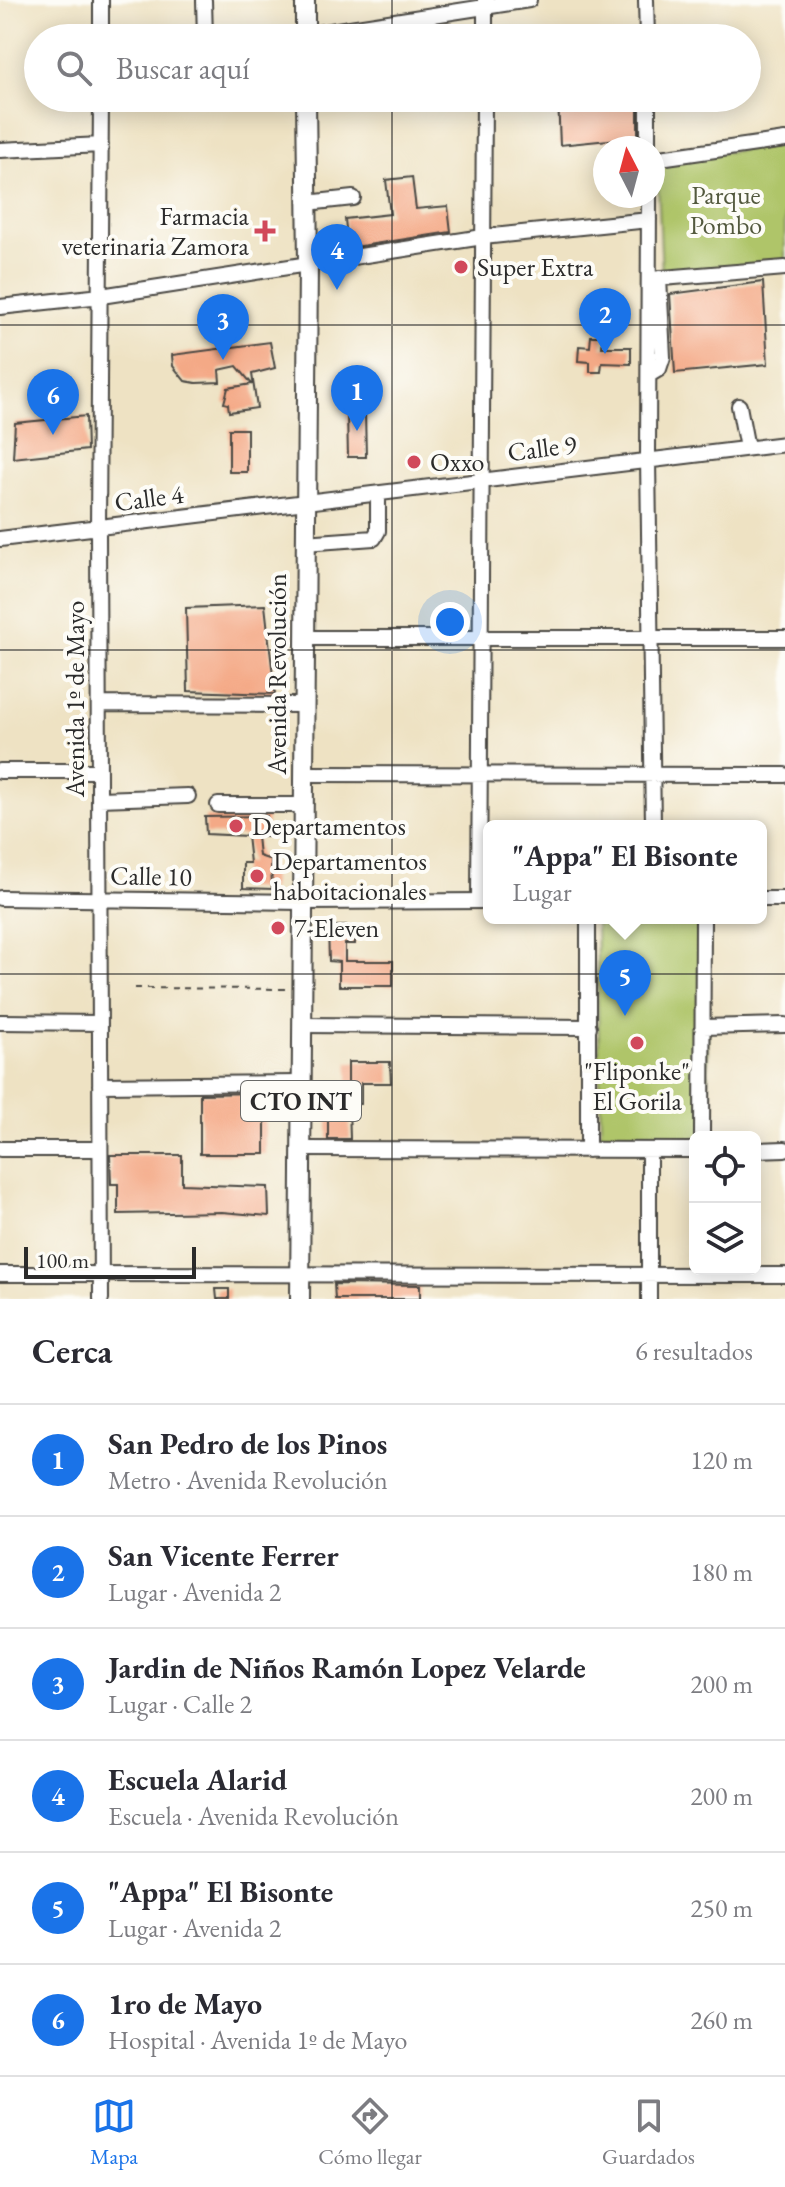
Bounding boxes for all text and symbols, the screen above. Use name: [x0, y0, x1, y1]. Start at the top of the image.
search box: [24, 24, 761, 112]
icon: search: [52, 46, 96, 90]
text: Buscar aquí: [116, 49, 250, 88]
north arrow: [593, 136, 665, 208]
park label: Parque Pombo: [690, 178, 762, 242]
place label: Farmacia veterinaria Zamora: [62, 199, 250, 263]
marker: Farmacia veterinaria Zamora: [256, 222, 274, 240]
pin: 4: [311, 224, 363, 290]
place label: Super Extra: [477, 250, 594, 284]
marker: Super Extra: [452, 258, 470, 276]
pin: 2: [579, 288, 631, 354]
pin: 3: [197, 294, 249, 360]
pin: 1: [331, 365, 383, 431]
pin: 6: [27, 369, 79, 435]
street label: Calle 9: [506, 427, 579, 469]
place label: Oxxo: [430, 445, 484, 479]
marker: Oxxo: [405, 453, 423, 471]
street label: Calle 4: [113, 477, 186, 519]
street label: Avenida Revolución: [260, 573, 294, 776]
street label: Avenida 1º de Mayo: [58, 601, 92, 798]
your location: [430, 602, 470, 642]
place label: Departamentos: [252, 809, 406, 843]
marker: Departamentos: [227, 817, 245, 835]
popup: [483, 820, 767, 924]
text: "Appa" El Bisonte: [512, 836, 738, 875]
place label: Departamentos haboitacionales: [273, 844, 427, 908]
street label: Calle 10: [110, 858, 192, 894]
marker: Departamentos haboitacionales: [248, 867, 266, 885]
text: Lugar: [512, 875, 572, 909]
place label: 7-Eleven: [294, 911, 380, 945]
marker: 7-Eleven: [269, 919, 287, 937]
pin: 5: [599, 950, 651, 1016]
marker: "Fliponke" El Gorila: [628, 1034, 646, 1052]
place label: "Fliponke" El Gorila: [584, 1054, 690, 1118]
road number: CTO INT: [241, 1081, 361, 1121]
map controls: [689, 1131, 761, 1275]
button: locate: [689, 1131, 761, 1203]
button: layers: [689, 1203, 761, 1275]
scale bar: [24, 1243, 196, 1279]
text: 100 m: [36, 1246, 89, 1275]
text: Cerca: [32, 1329, 112, 1373]
text: 6 resultados: [635, 1334, 753, 1368]
text: San Pedro de los Pinos: [108, 1424, 387, 1463]
text: 1: [51, 1443, 65, 1477]
text: 120 m: [690, 1443, 753, 1477]
text: Metro · Avenida Revolución: [108, 1463, 388, 1497]
text: San Vicente Ferrer: [108, 1536, 339, 1575]
text: 2: [51, 1555, 65, 1589]
text: 180 m: [690, 1555, 753, 1589]
text: Lugar · Avenida 2: [108, 1575, 281, 1609]
text: Jardin de Niños Ramón Lopez Velarde: [108, 1648, 586, 1687]
text: 3: [51, 1667, 65, 1701]
text: 200 m: [690, 1667, 753, 1701]
text: Lugar · Calle 2: [108, 1687, 252, 1721]
text: Escuela Alarid: [108, 1760, 287, 1799]
text: 4: [51, 1779, 65, 1813]
text: 200 m: [690, 1779, 753, 1813]
text: Escuela · Avenida Revolución: [108, 1799, 399, 1833]
text: "Appa" El Bisonte: [108, 1872, 333, 1911]
text: 5: [51, 1891, 65, 1925]
text: 250 m: [690, 1891, 753, 1925]
text: Lugar · Avenida 2: [108, 1911, 281, 1945]
text: 1ro de Mayo: [108, 1984, 262, 2023]
text: 6: [51, 2003, 65, 2037]
text: 260 m: [690, 2003, 753, 2037]
text: Hospital · Avenida 1º de Mayo: [108, 2023, 407, 2057]
tab: Mapa: [90, 2094, 138, 2171]
tab: Cómo llegar: [318, 2094, 422, 2171]
tab: Guardados: [602, 2094, 695, 2171]

